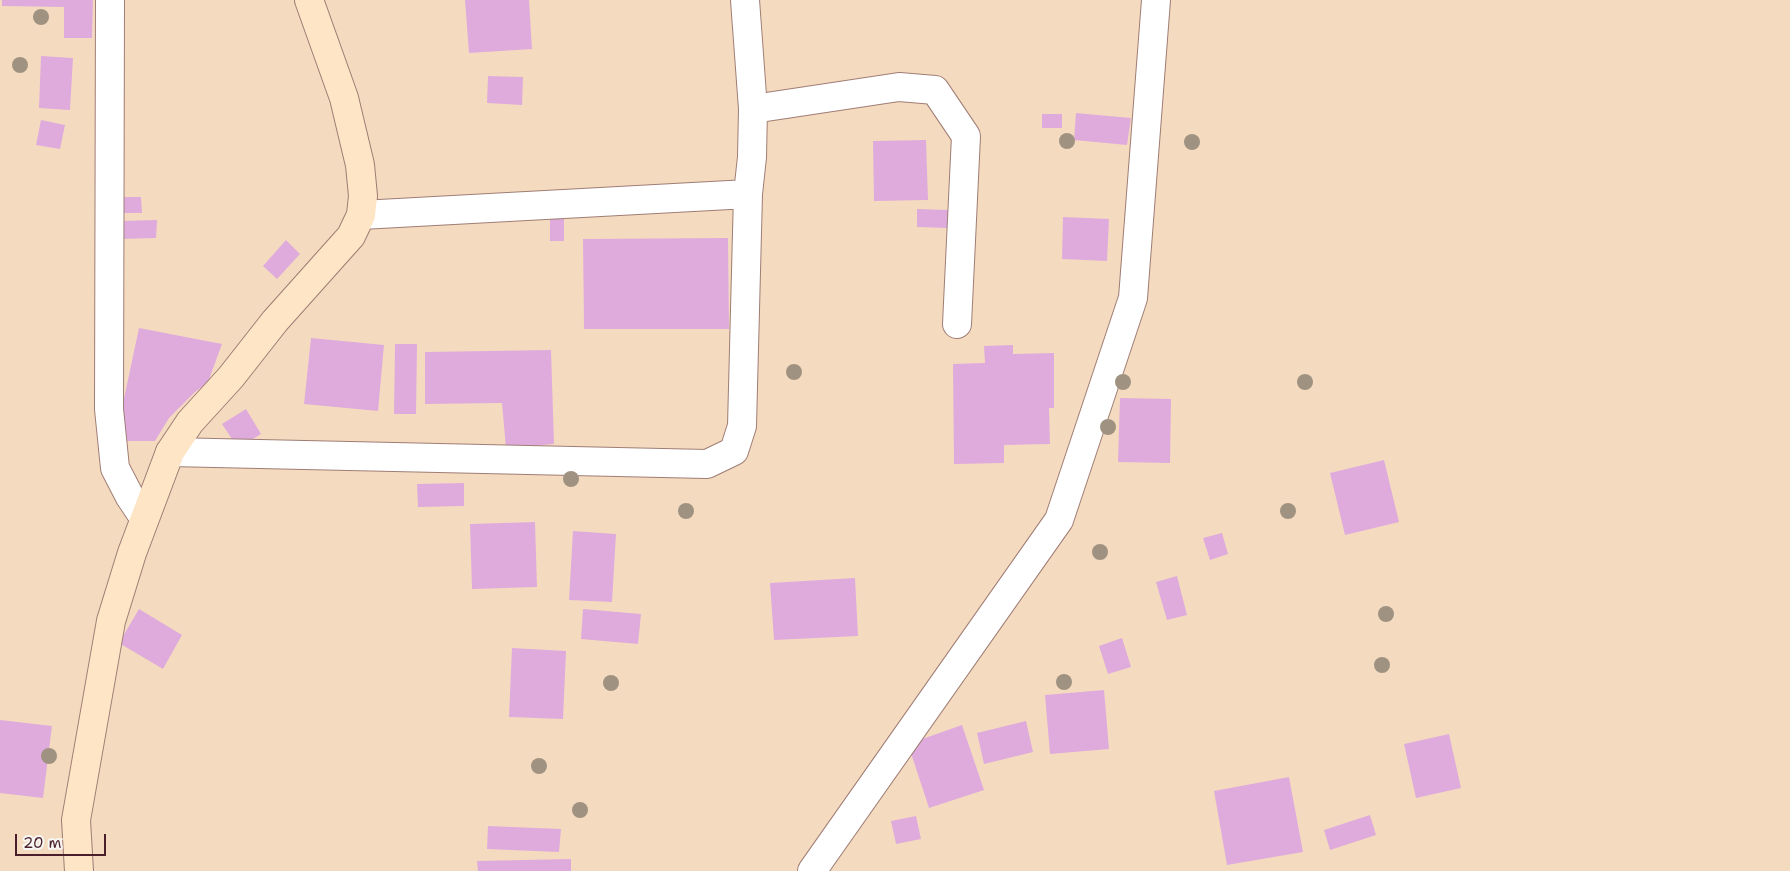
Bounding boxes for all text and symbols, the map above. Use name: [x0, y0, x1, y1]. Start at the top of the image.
scale bar: [18, 824, 109, 856]
text: 20 m: [23, 833, 62, 853]

